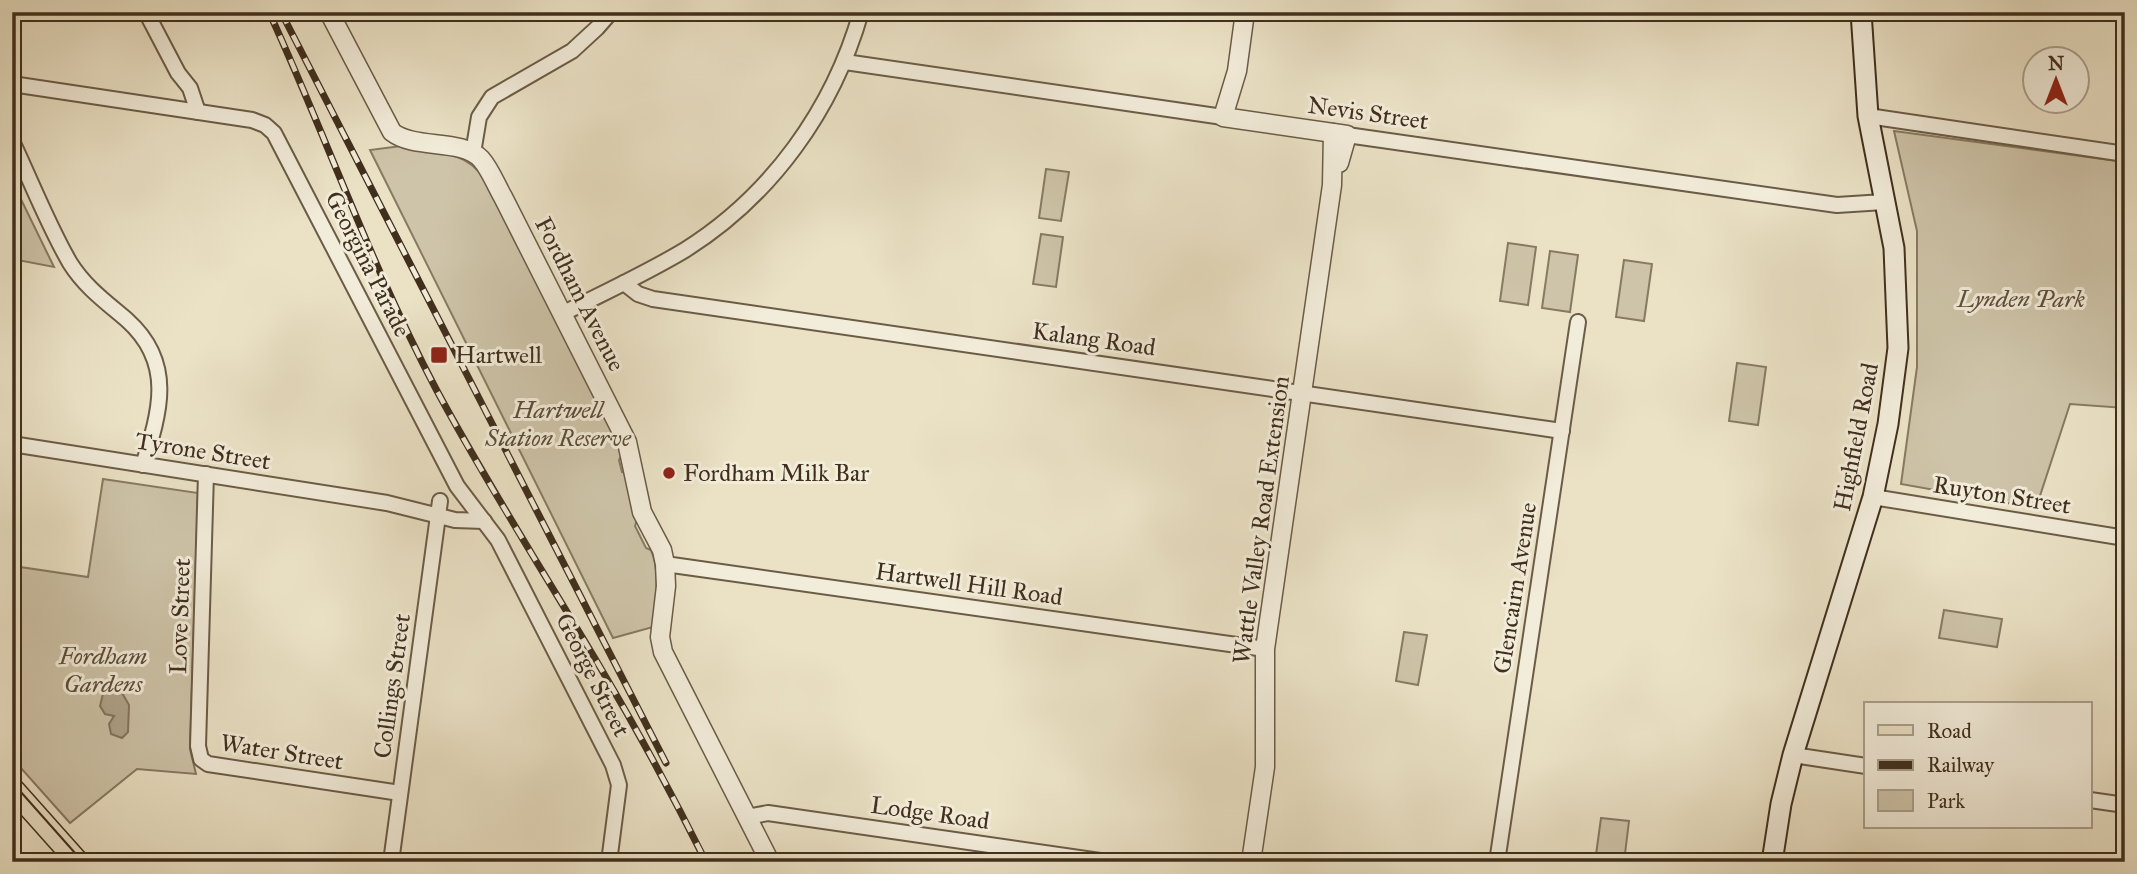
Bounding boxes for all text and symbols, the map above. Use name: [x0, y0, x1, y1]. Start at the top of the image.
north arrow: [2022, 46, 2092, 116]
text: N: [2048, 52, 2064, 75]
street label: Nevis Street: [1306, 90, 1431, 136]
street label: Georgina Parade: [318, 186, 418, 342]
street label: Fordham Avenue: [528, 212, 632, 376]
park label: Lynden Park: [1956, 284, 2085, 314]
street label: Kalang Road: [1030, 315, 1158, 363]
place label: Hartwell: [455, 340, 542, 370]
marker: Hartwell: [429, 345, 449, 365]
street label: Highfield Road: [1827, 360, 1885, 514]
street label: Wattle Valley Road Extension: [1226, 374, 1296, 666]
park label: Hartwell Station Reserve: [484, 395, 632, 453]
street label: Tyrone Street: [133, 425, 273, 477]
place label: Fordham Milk Bar: [683, 458, 869, 488]
marker: Fordham Milk Bar: [661, 465, 677, 481]
street label: Ruyton Street: [1931, 469, 2074, 521]
street label: Glencairn Avenue: [1487, 500, 1543, 676]
street label: Hartwell Hill Road: [873, 556, 1065, 612]
street label: Love Street: [163, 557, 197, 674]
street label: George Street: [549, 608, 637, 742]
street label: Collings Street: [367, 611, 417, 760]
park label: Fordham Gardens: [58, 641, 147, 699]
legend: [1864, 702, 2092, 828]
text: Road: [1927, 718, 1972, 744]
street label: Water Street: [218, 727, 346, 777]
text: Railway: [1927, 752, 1995, 778]
text: Park: [1927, 788, 1965, 814]
street label: Lodge Road: [869, 790, 991, 836]

